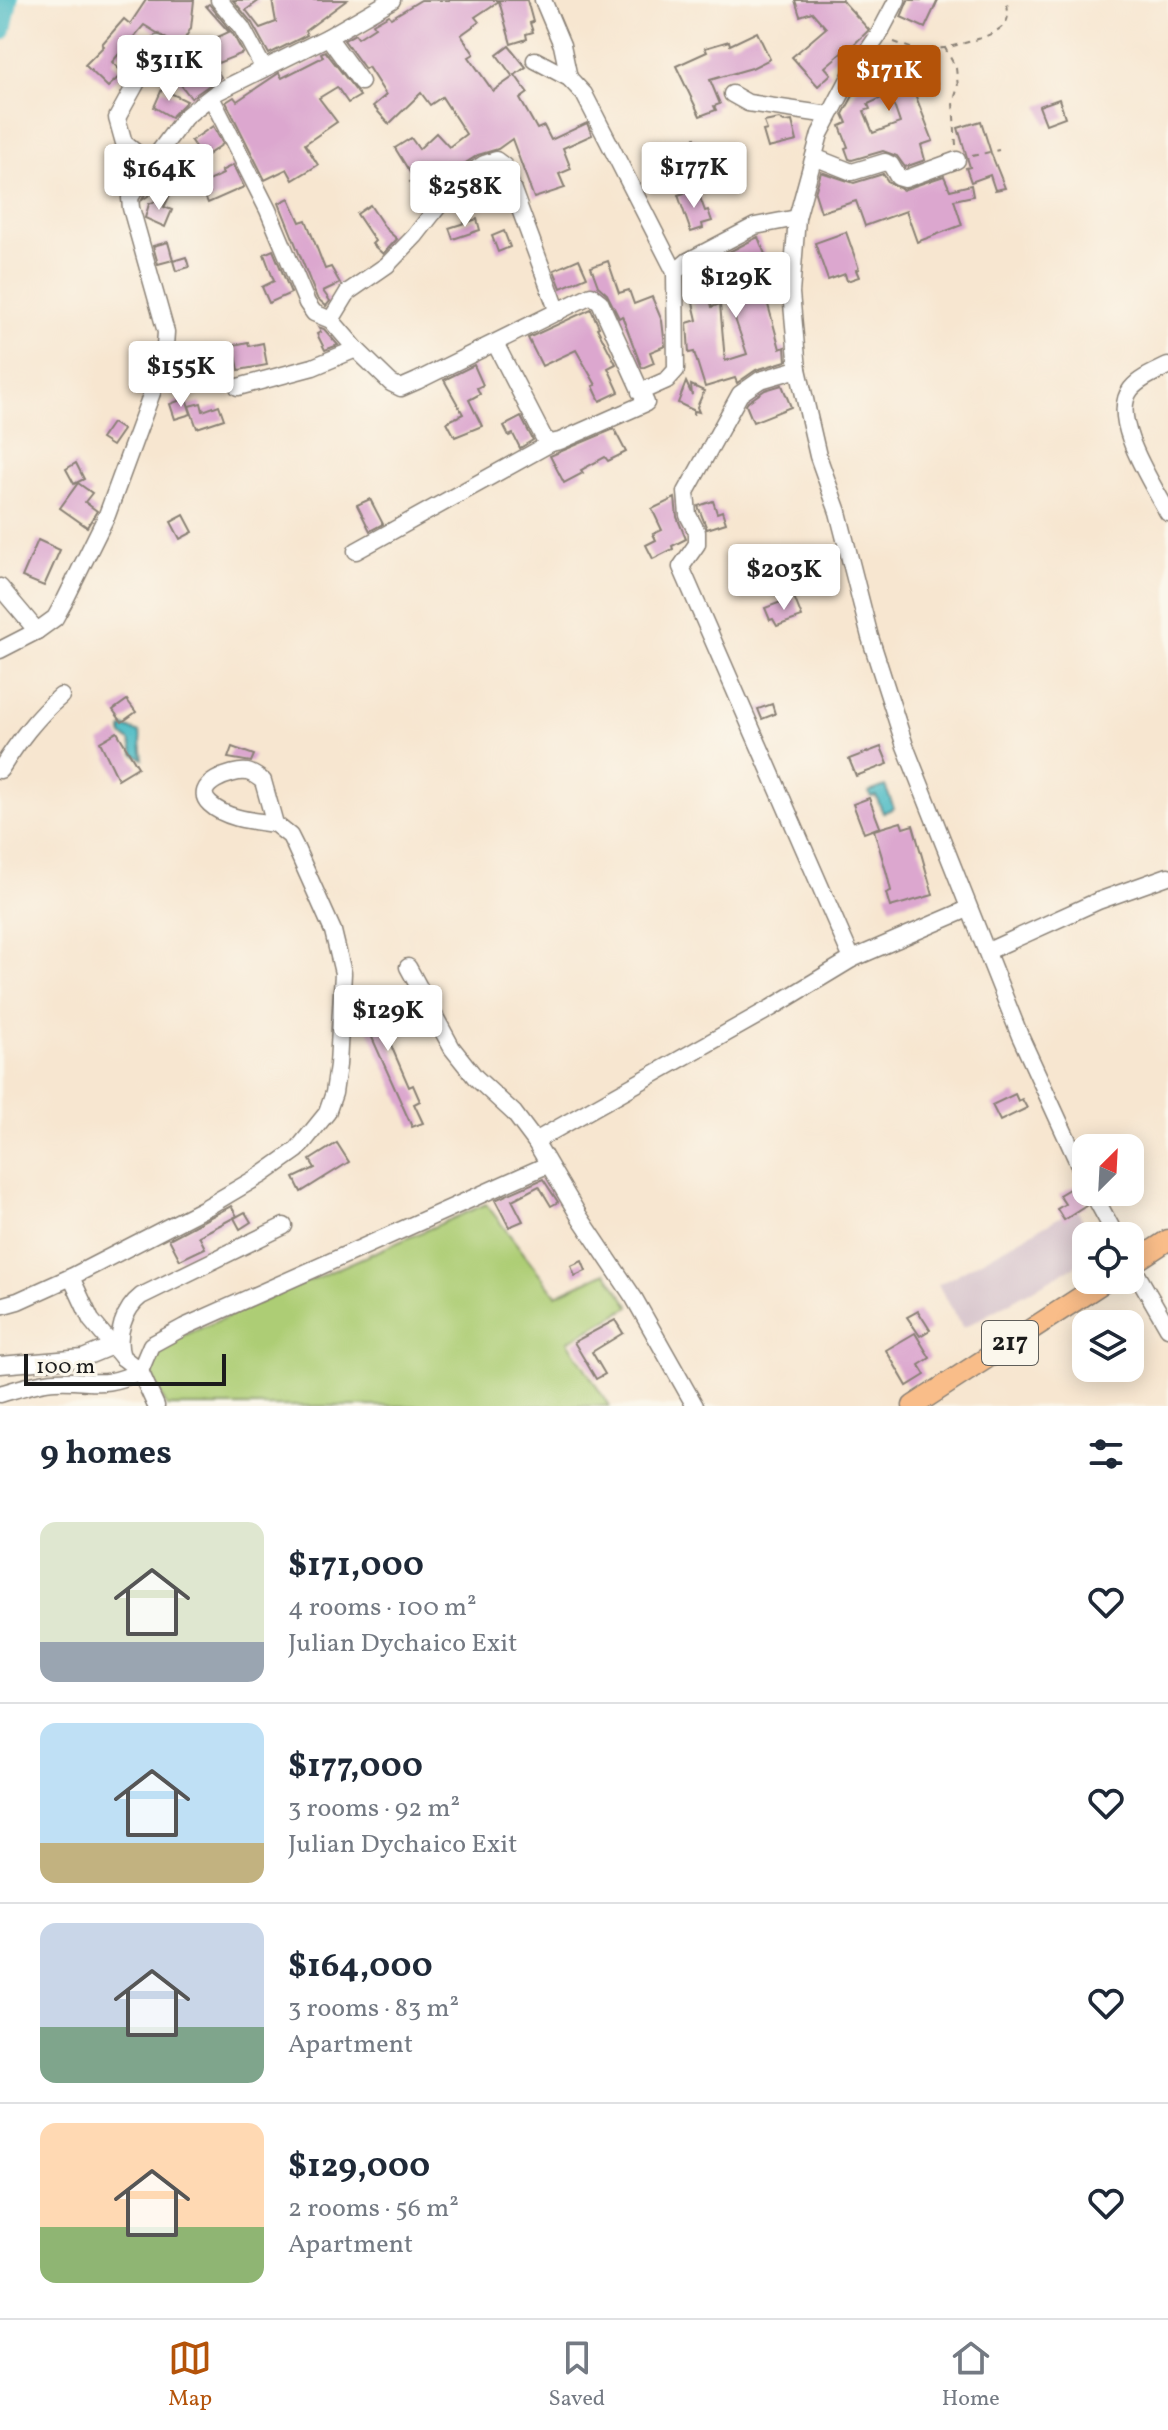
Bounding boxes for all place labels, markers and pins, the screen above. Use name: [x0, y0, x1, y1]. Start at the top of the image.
pin: $311K: [113, 35, 225, 103]
pin: $171K: [833, 45, 945, 113]
pin: $177K: [638, 142, 750, 210]
pin: $164K: [103, 144, 215, 212]
pin: $258K: [409, 161, 521, 229]
pin: $129K: [680, 252, 792, 320]
pin: $155K: [125, 341, 237, 409]
pin: $203K: [728, 544, 840, 612]
pin: $129K: [332, 985, 444, 1053]

